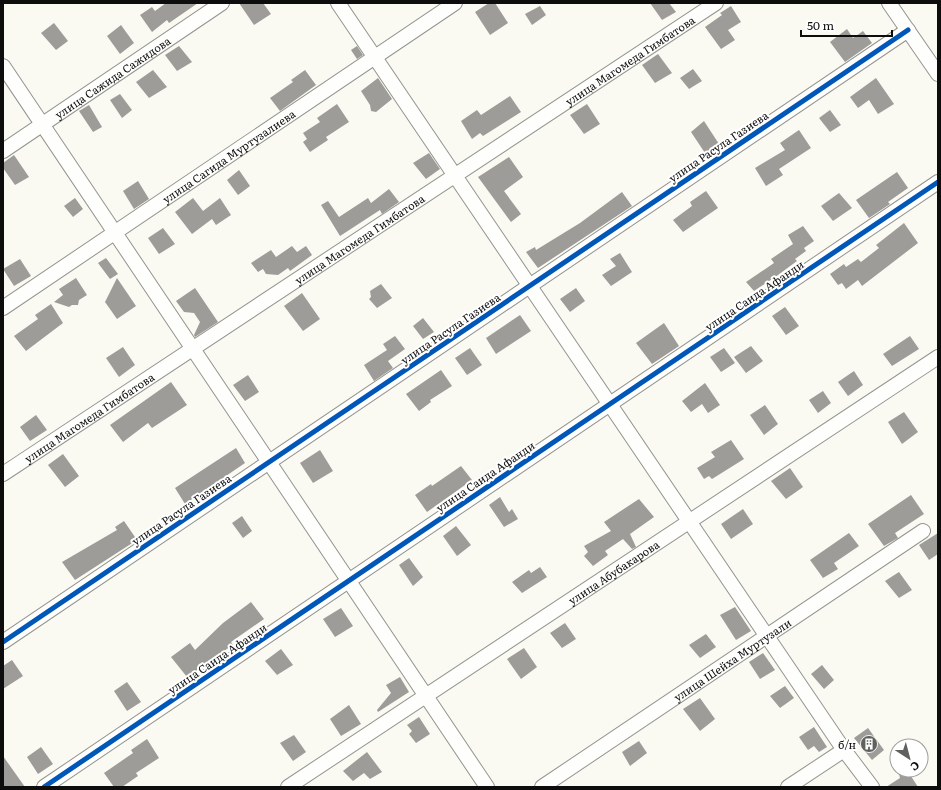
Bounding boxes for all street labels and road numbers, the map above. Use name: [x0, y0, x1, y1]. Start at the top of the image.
street label: улица Магомеда Гимбатова: [562, 11, 698, 109]
street label: улица Сажида Сажидова: [51, 32, 174, 122]
street label: улица Сагида Муртузалиева: [159, 105, 298, 207]
street label: улица Расула Газиева: [665, 107, 771, 185]
street label: улица Магомеда Гимбатова: [291, 190, 427, 287]
street label: улица Саида Афанди: [701, 256, 807, 334]
street label: улица Расула Газиева: [397, 289, 503, 367]
street label: улица Магомеда Гимбатова: [21, 368, 157, 466]
street label: улица Саида Афанди: [432, 437, 538, 515]
street label: улица Расула Газиева: [128, 470, 234, 548]
street label: улица Абубакарова: [565, 536, 662, 608]
street label: улица Шейха Муртузали: [670, 614, 794, 705]
street label: улица Саида Афанди: [164, 619, 270, 697]

